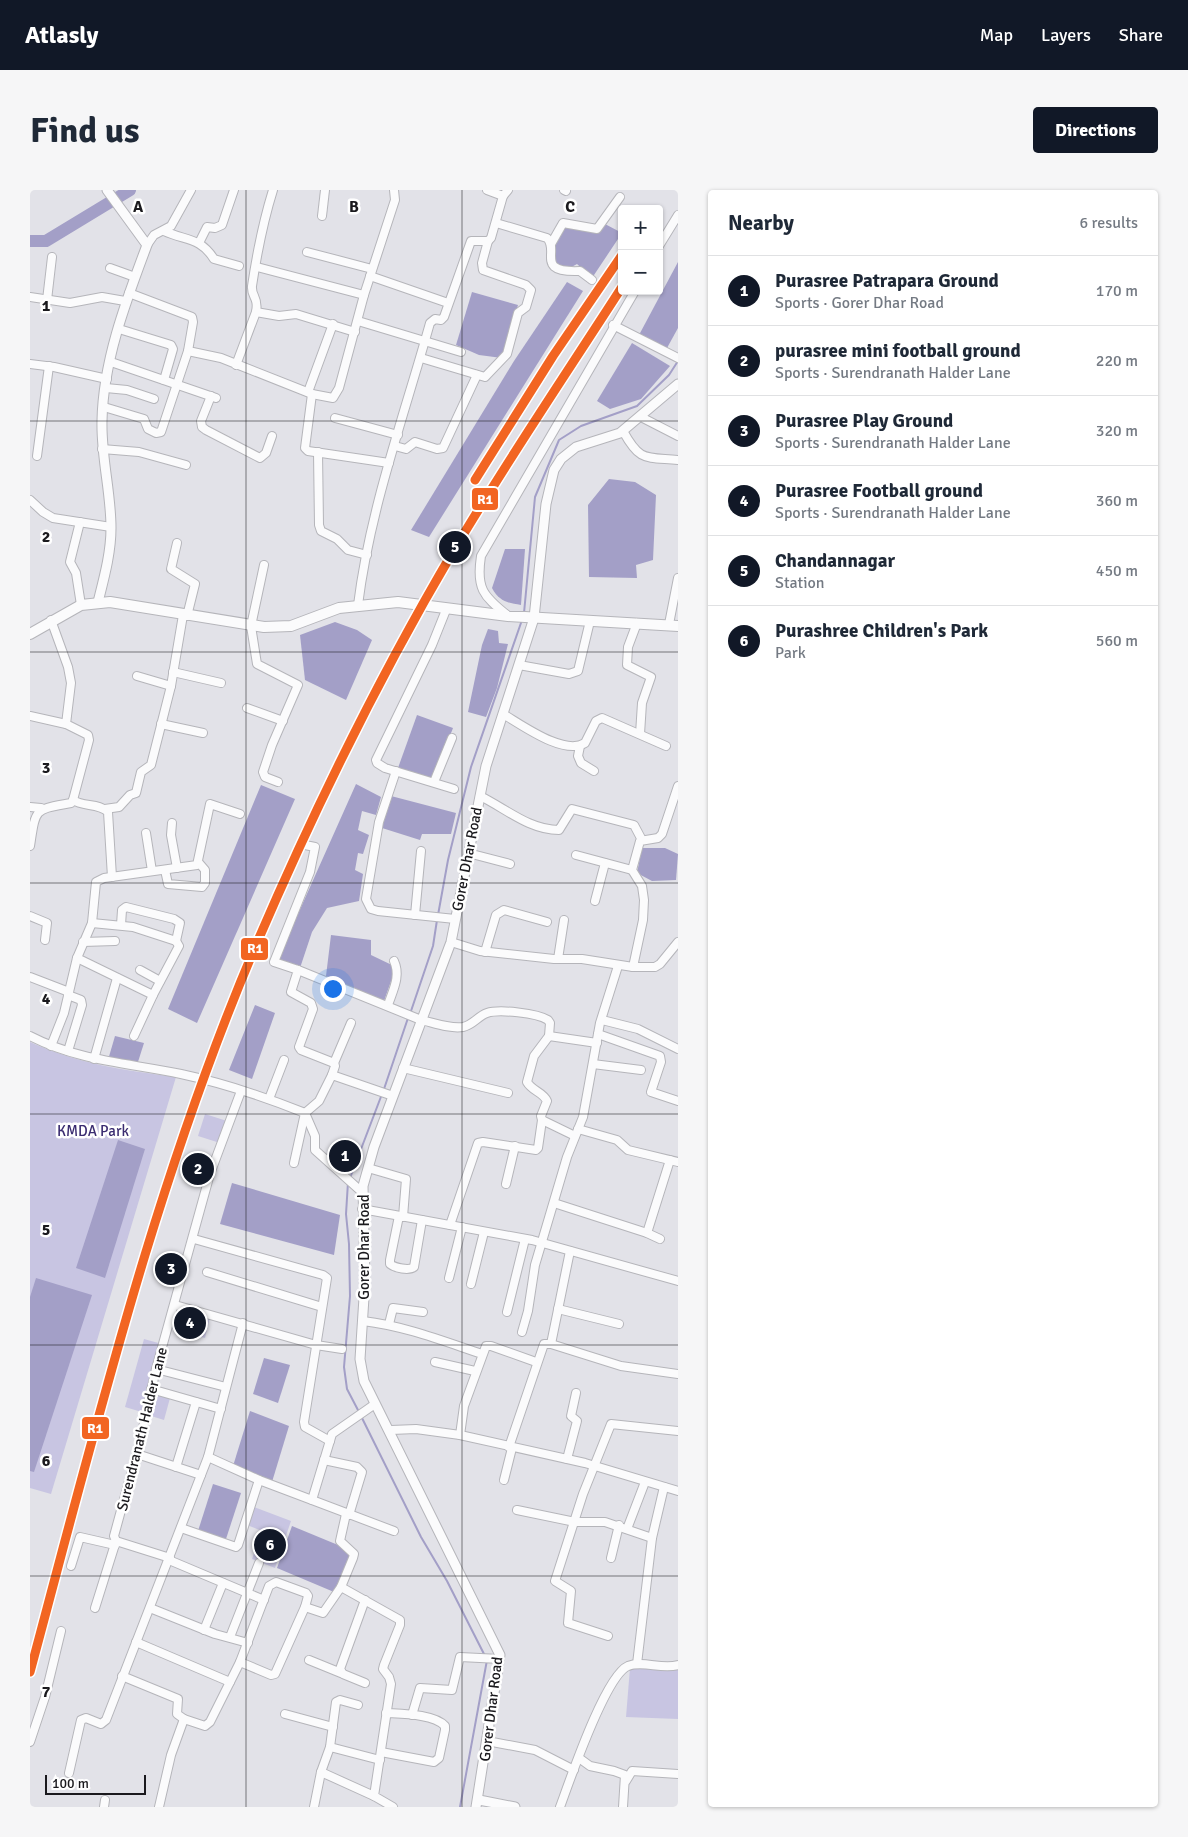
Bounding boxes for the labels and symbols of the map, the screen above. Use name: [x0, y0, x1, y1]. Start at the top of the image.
text: A: [133, 197, 144, 217]
text: B: [349, 197, 359, 217]
text: C: [565, 197, 575, 217]
text: 1: [42, 296, 51, 316]
line badge: R1: [471, 487, 499, 511]
text: R1: [477, 491, 494, 508]
text: 2: [42, 527, 50, 547]
pin: 5: [439, 528, 471, 566]
text: 3: [42, 758, 50, 778]
street label: Gorer Dhar Road: [448, 805, 486, 912]
line badge: R1: [240, 937, 269, 961]
text: R1: [247, 940, 264, 957]
your location: [320, 976, 346, 1002]
text: 4: [42, 989, 51, 1009]
park label: KMDA Park: [57, 1122, 129, 1140]
pin: 1: [329, 1137, 361, 1175]
pin: 2: [182, 1150, 214, 1188]
street label: Gorer Dhar Road: [355, 1194, 373, 1300]
text: 5: [42, 1220, 50, 1240]
pin: 3: [155, 1250, 187, 1288]
pin: 4: [174, 1304, 206, 1342]
street label: Surendranath Halder Lane: [113, 1345, 171, 1513]
line badge: R1: [81, 1416, 110, 1440]
text: R1: [87, 1420, 104, 1437]
text: 6: [42, 1451, 51, 1471]
pin: 6: [254, 1526, 286, 1564]
street label: Gorer Dhar Road: [476, 1656, 506, 1762]
text: 7: [42, 1682, 51, 1702]
scale bar: [45, 1772, 146, 1795]

